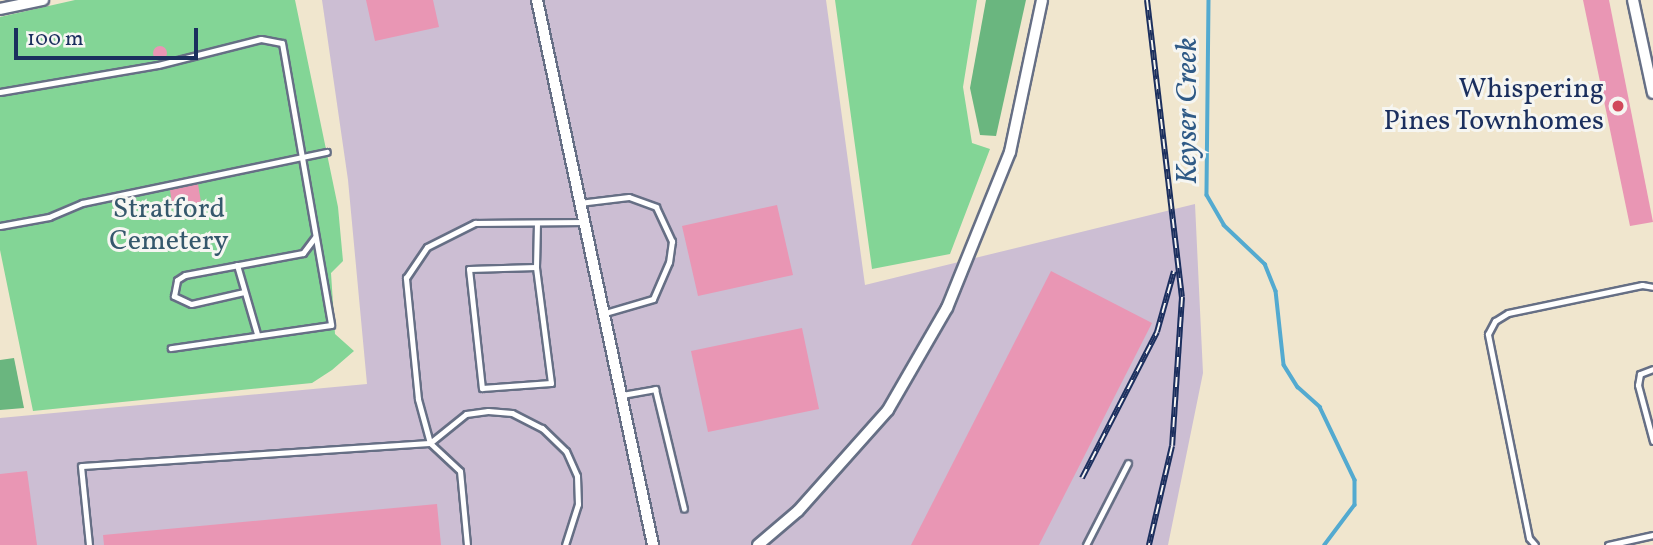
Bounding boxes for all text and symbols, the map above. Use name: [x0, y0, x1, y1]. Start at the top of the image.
scale bar: [18, 14, 201, 58]
text: 100 m: [27, 25, 84, 54]
water label: Keyser Creek: [1170, 38, 1206, 184]
place label: Whispering Pines Townhomes: [1383, 73, 1604, 139]
marker: Whispering Pines Townhomes: [1610, 98, 1626, 114]
park label: Stratford Cemetery: [109, 193, 229, 259]

